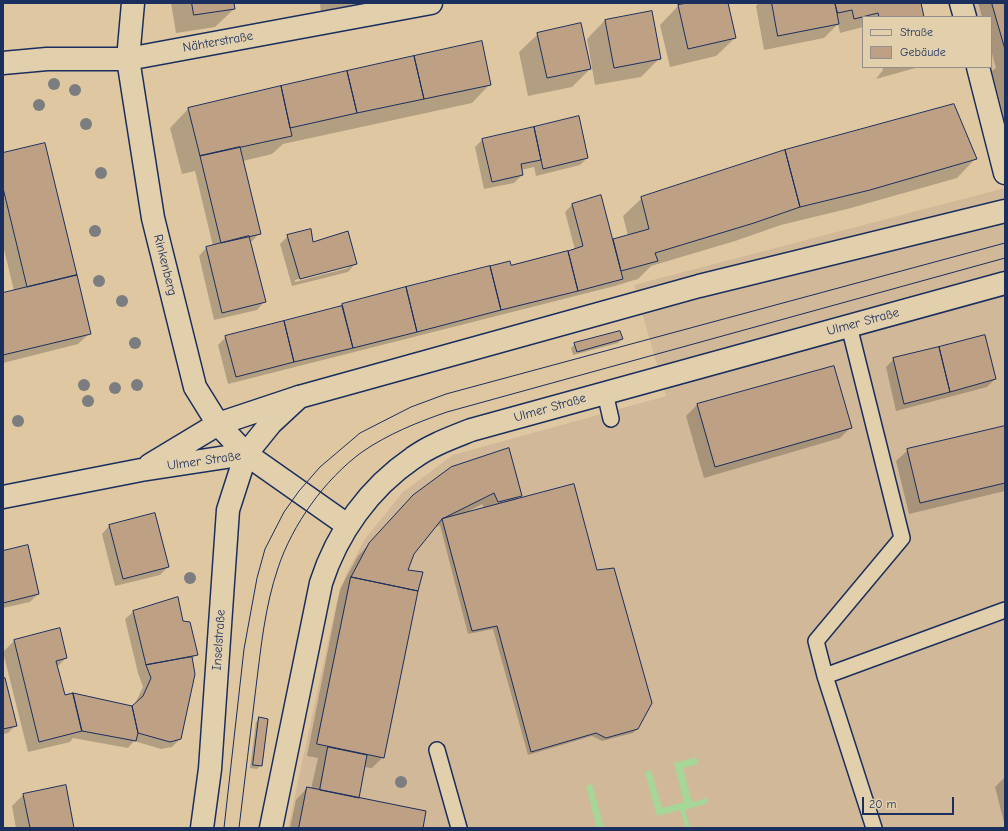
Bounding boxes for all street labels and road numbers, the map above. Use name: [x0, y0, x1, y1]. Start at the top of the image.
street label: Nähterstraße: [182, 28, 254, 56]
street label: Rinkenberg: [150, 233, 180, 297]
street label: Ulmer Straße: [825, 305, 901, 339]
street label: Ulmer Straße: [512, 390, 588, 426]
street label: Ulmer Straße: [166, 448, 242, 474]
street label: Inselstraße: [209, 609, 229, 671]

